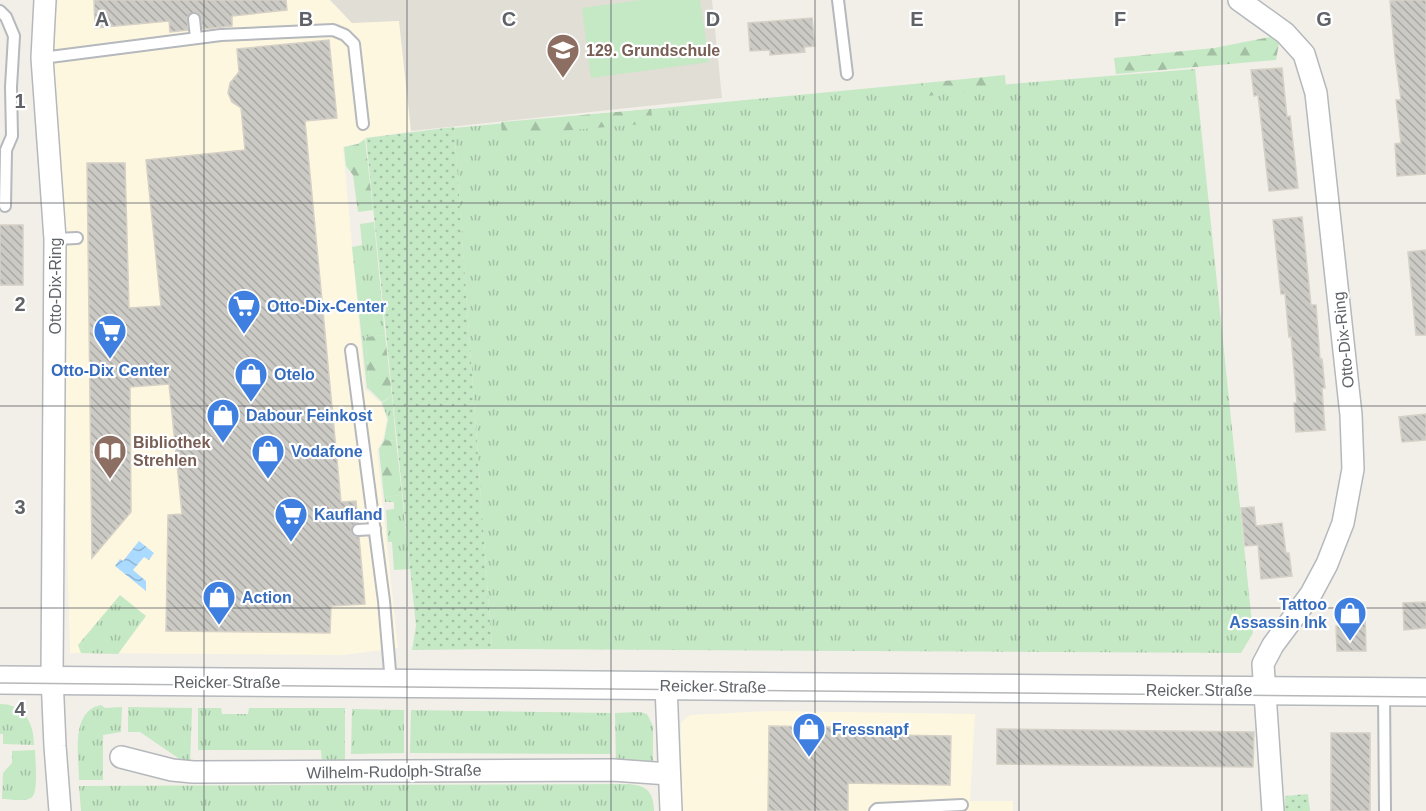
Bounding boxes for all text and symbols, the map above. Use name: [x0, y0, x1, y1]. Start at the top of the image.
text: A: [95, 8, 109, 30]
text: B: [299, 8, 313, 30]
text: C: [502, 8, 516, 30]
text: D: [706, 8, 720, 30]
text: E: [910, 8, 924, 30]
text: F: [1114, 8, 1126, 30]
text: G: [1316, 8, 1332, 30]
school or university icon: 129. Grundschule: [545, 32, 581, 79]
place label: 129. Grundschule: [586, 42, 720, 59]
text: 1: [14, 90, 26, 112]
street label: Otto-Dix-Ring: [47, 238, 64, 334]
supermarket icon: Otto-Dix-Center: [226, 288, 262, 335]
street label: Otto-Dix-Ring: [1330, 291, 1357, 389]
text: 2: [14, 293, 26, 315]
place label: Otto-Dix-Center: [267, 298, 386, 315]
supermarket icon: Otto-Dix Center: [92, 313, 128, 360]
shop icon: Otelo: [233, 356, 269, 403]
place label: Otto-Dix Center: [51, 362, 169, 379]
place label: Otelo: [274, 366, 315, 383]
shop icon: Dabour Feinkost: [205, 397, 241, 444]
place label: Dabour Feinkost: [246, 407, 373, 424]
library icon: Bibliothek Strehlen: [92, 433, 128, 480]
shop icon: Vodafone: [250, 433, 286, 480]
place label: Bibliothek Strehlen: [133, 434, 210, 469]
place label: Vodafone: [291, 443, 363, 460]
text: 3: [14, 496, 26, 518]
supermarket icon: Kaufland: [273, 496, 309, 543]
place label: Kaufland: [314, 506, 382, 523]
shop icon: Action: [201, 579, 237, 626]
place label: Action: [242, 589, 292, 606]
shop icon: Tattoo Assassin Ink: [1332, 595, 1368, 642]
place label: Tattoo Assassin Ink: [1229, 596, 1327, 631]
street label: Reicker Straße: [174, 674, 280, 691]
street label: Reicker Straße: [659, 677, 767, 696]
street label: Reicker Straße: [1146, 682, 1252, 699]
text: 4: [14, 698, 26, 720]
shop icon: Fressnapf: [791, 711, 827, 758]
place label: Fressnapf: [832, 721, 909, 738]
street label: Wilhelm-Rudolph-Straße: [306, 761, 482, 782]

